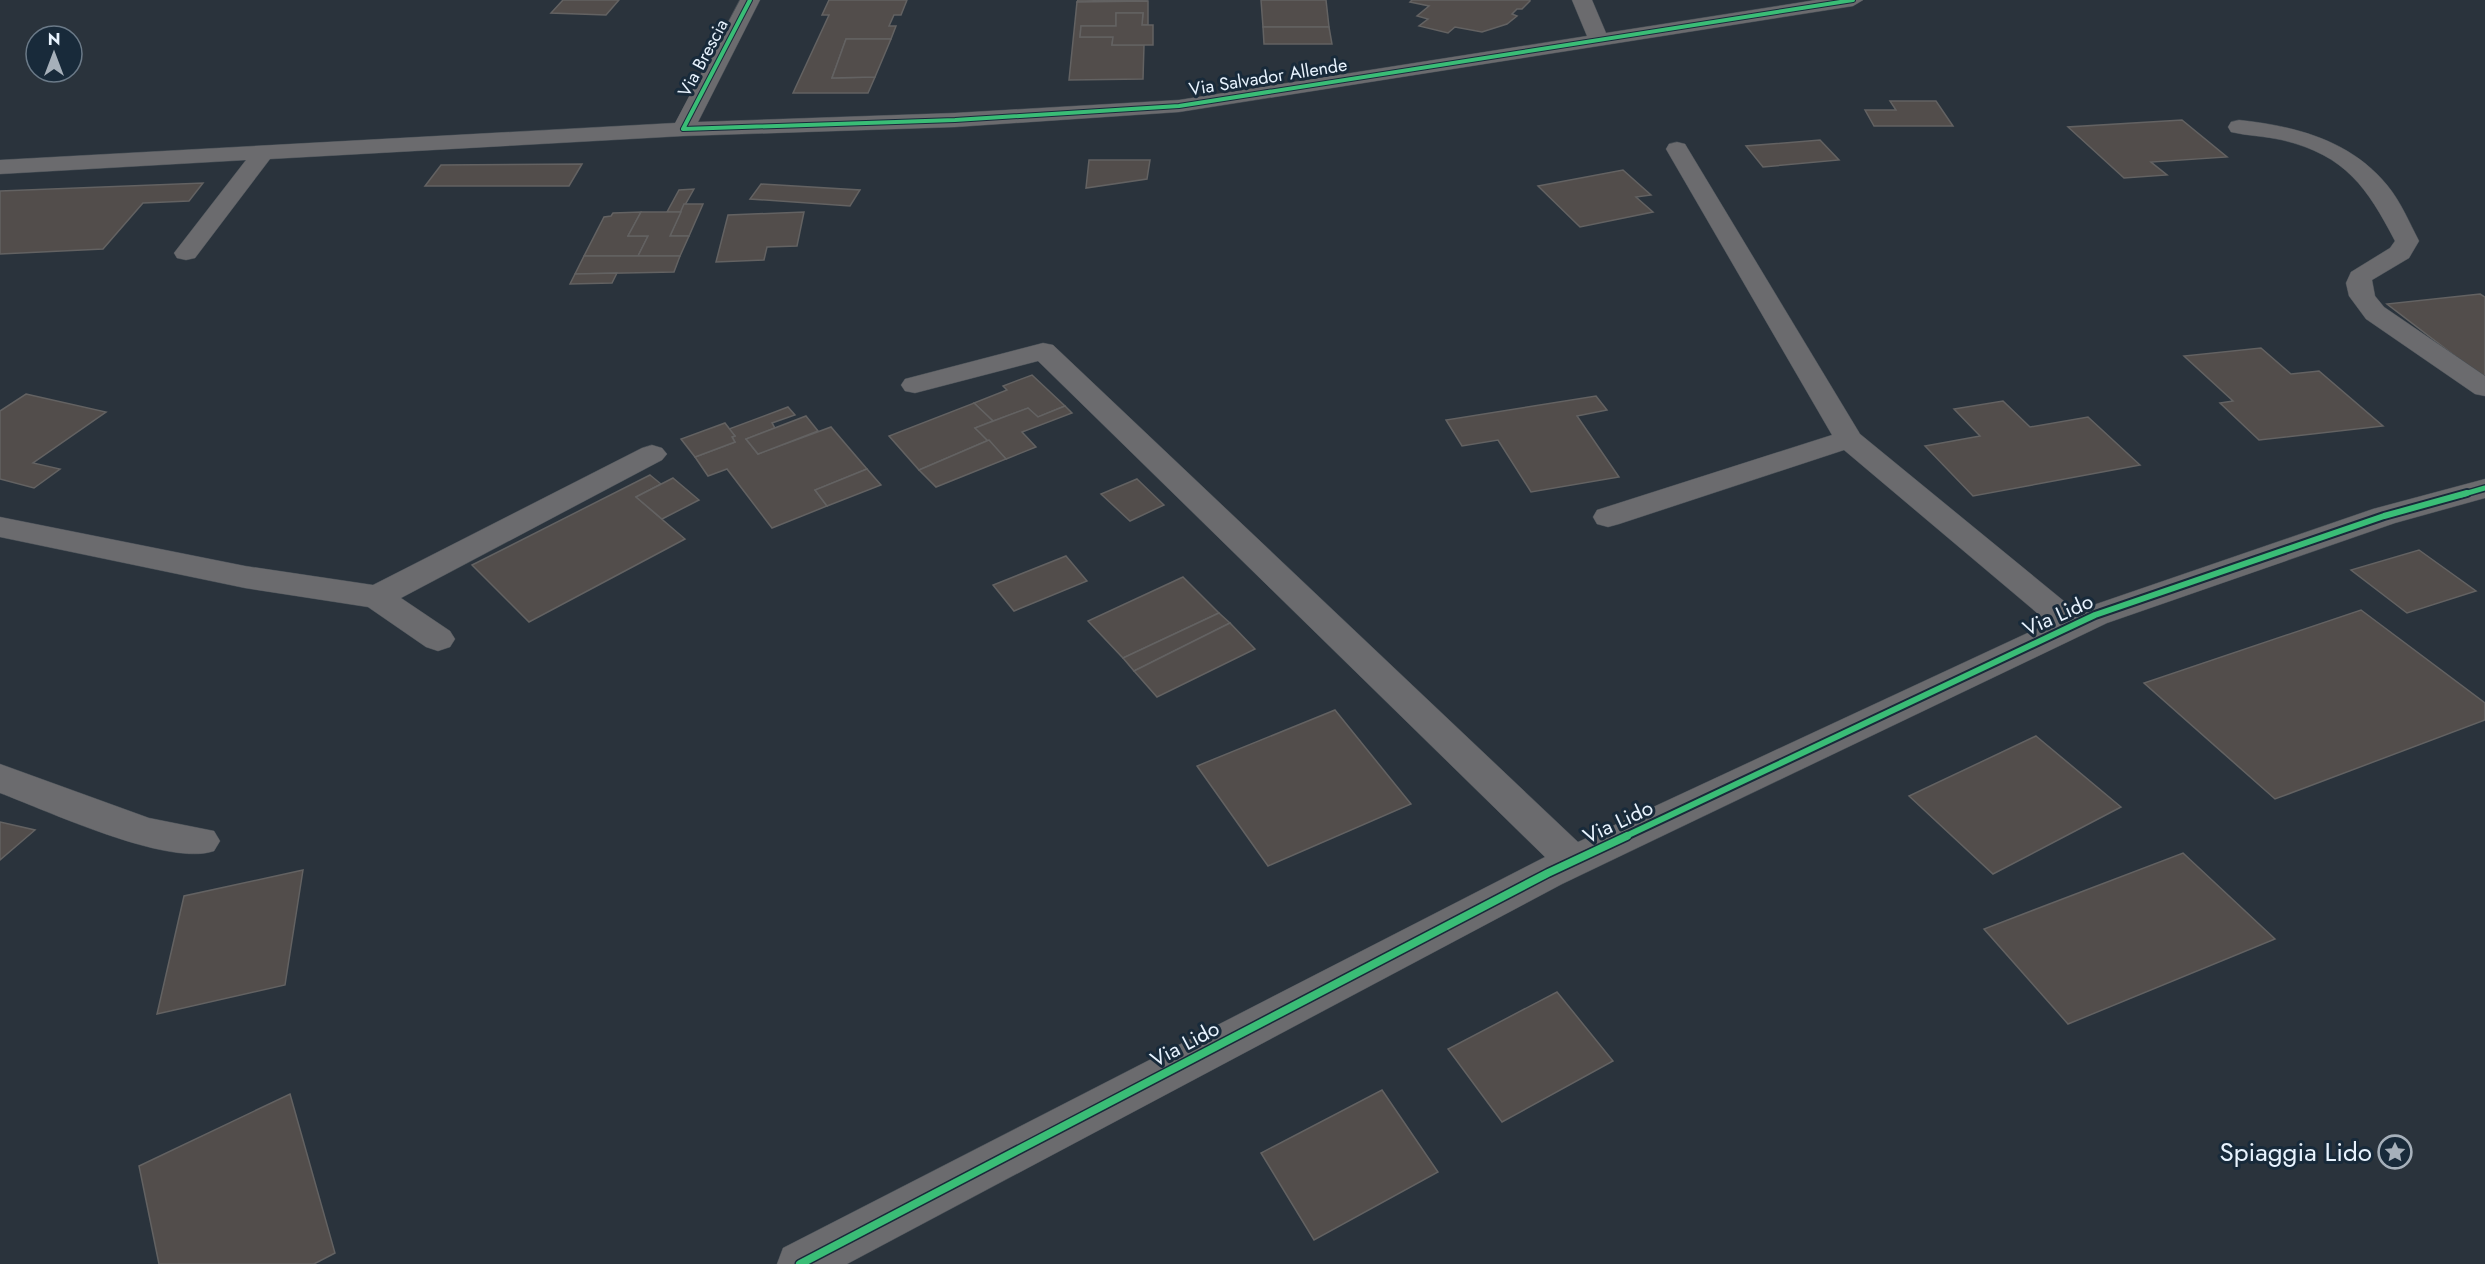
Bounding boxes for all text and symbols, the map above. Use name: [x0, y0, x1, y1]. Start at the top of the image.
street label: Via Brescia: [672, 14, 734, 102]
north arrow: [24, 24, 84, 84]
text: N: [48, 28, 60, 51]
street label: Via Salvador Allende: [1187, 52, 1349, 102]
street label: Via Lido: [2018, 586, 2098, 644]
street label: Via Lido: [1578, 793, 1658, 851]
street label: Via Lido: [1145, 1013, 1225, 1075]
place label: Spiaggia Lido: [2219, 1133, 2372, 1171]
place icon: Spiaggia Lido: [2377, 1134, 2413, 1170]

